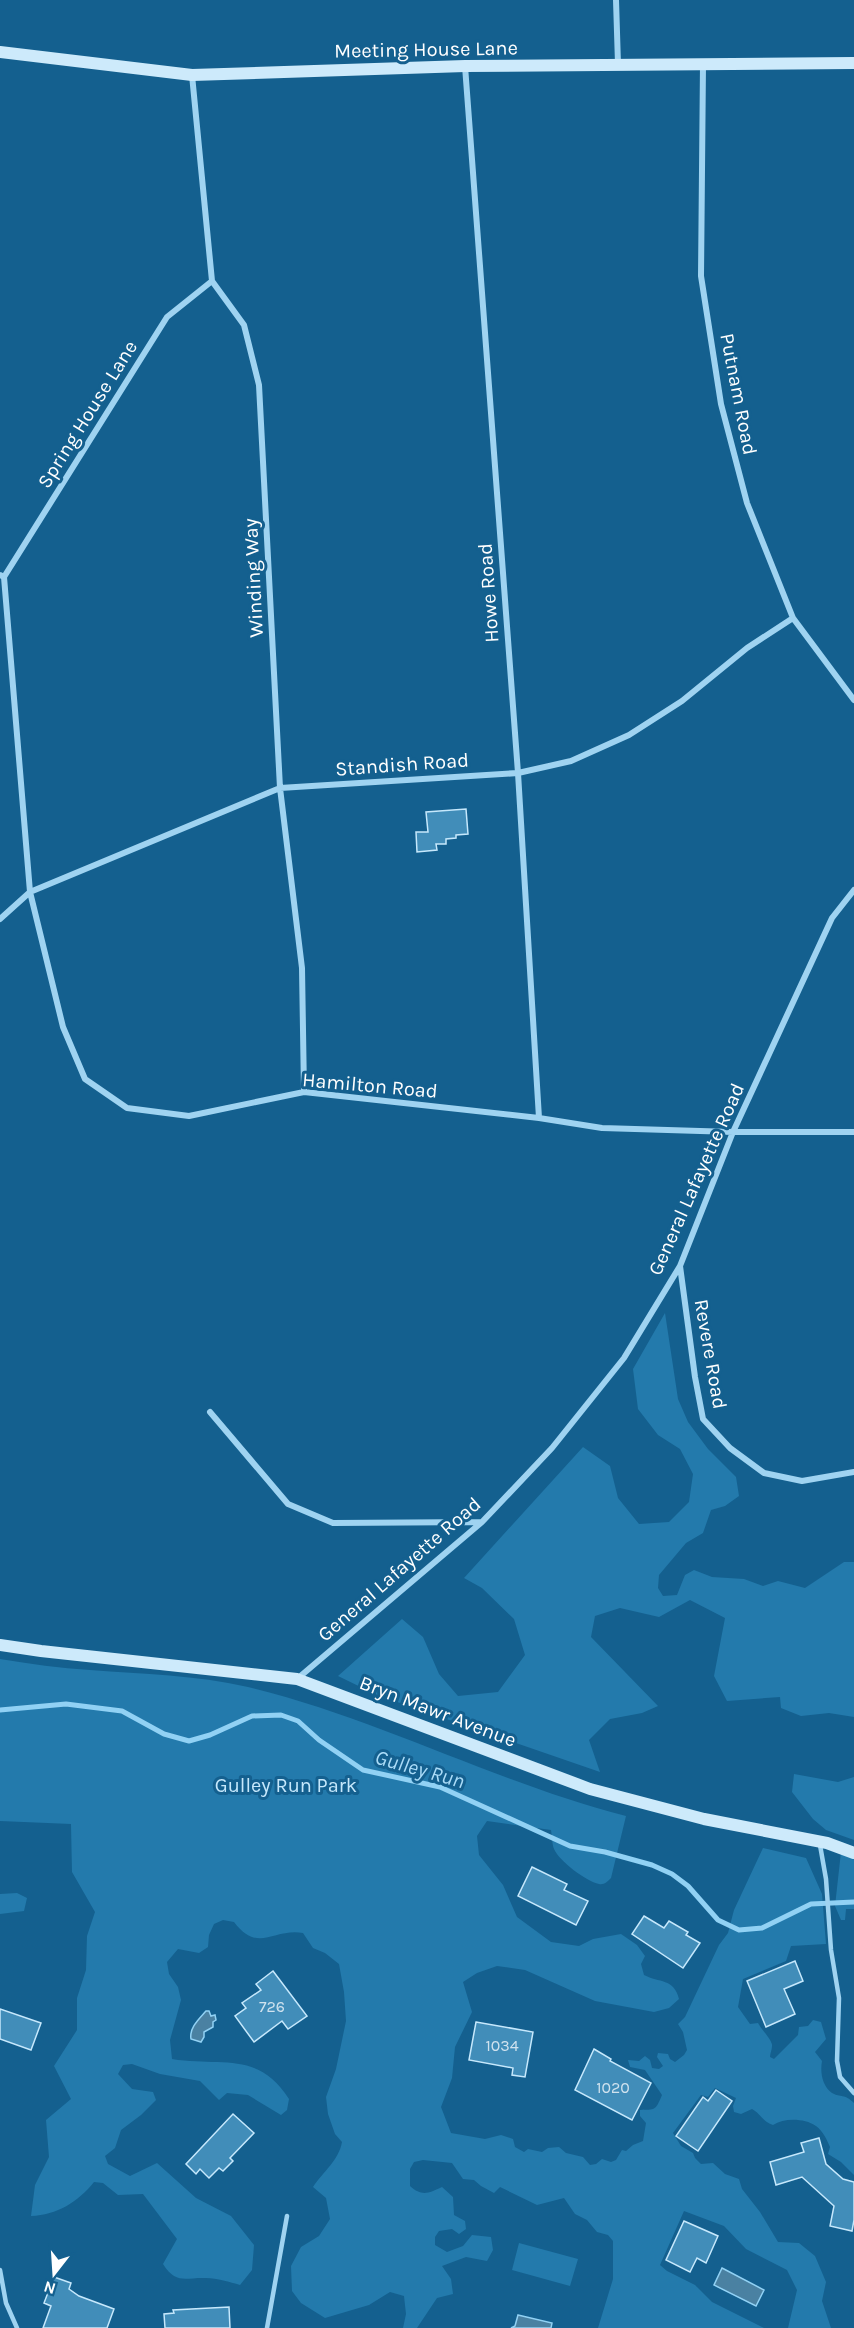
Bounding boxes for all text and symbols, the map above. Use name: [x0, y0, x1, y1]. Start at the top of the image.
street label: Meeting House Lane: [334, 36, 518, 63]
street label: Putnam Road: [715, 331, 762, 457]
street label: Spring House Lane: [33, 336, 142, 492]
street label: Winding Way: [239, 518, 268, 638]
street label: Howe Road: [474, 542, 503, 644]
street label: Standish Road: [334, 748, 470, 781]
street label: Hamilton Road: [301, 1068, 439, 1103]
street label: General Lafayette Road: [644, 1080, 749, 1279]
street label: Revere Road: [690, 1297, 731, 1411]
street label: General Lafayette Road: [313, 1492, 485, 1646]
street label: Bryn Mawr Avenue: [356, 1671, 519, 1752]
water label: Gulley Run: [372, 1745, 468, 1793]
park label: Gulley Run Park: [215, 1774, 357, 1797]
house number: 726: [259, 1997, 285, 2016]
house number: 1034: [485, 2036, 519, 2055]
house number: 1020: [596, 2078, 630, 2097]
north arrow: [24, 2244, 84, 2304]
text: N: [41, 2277, 58, 2299]

